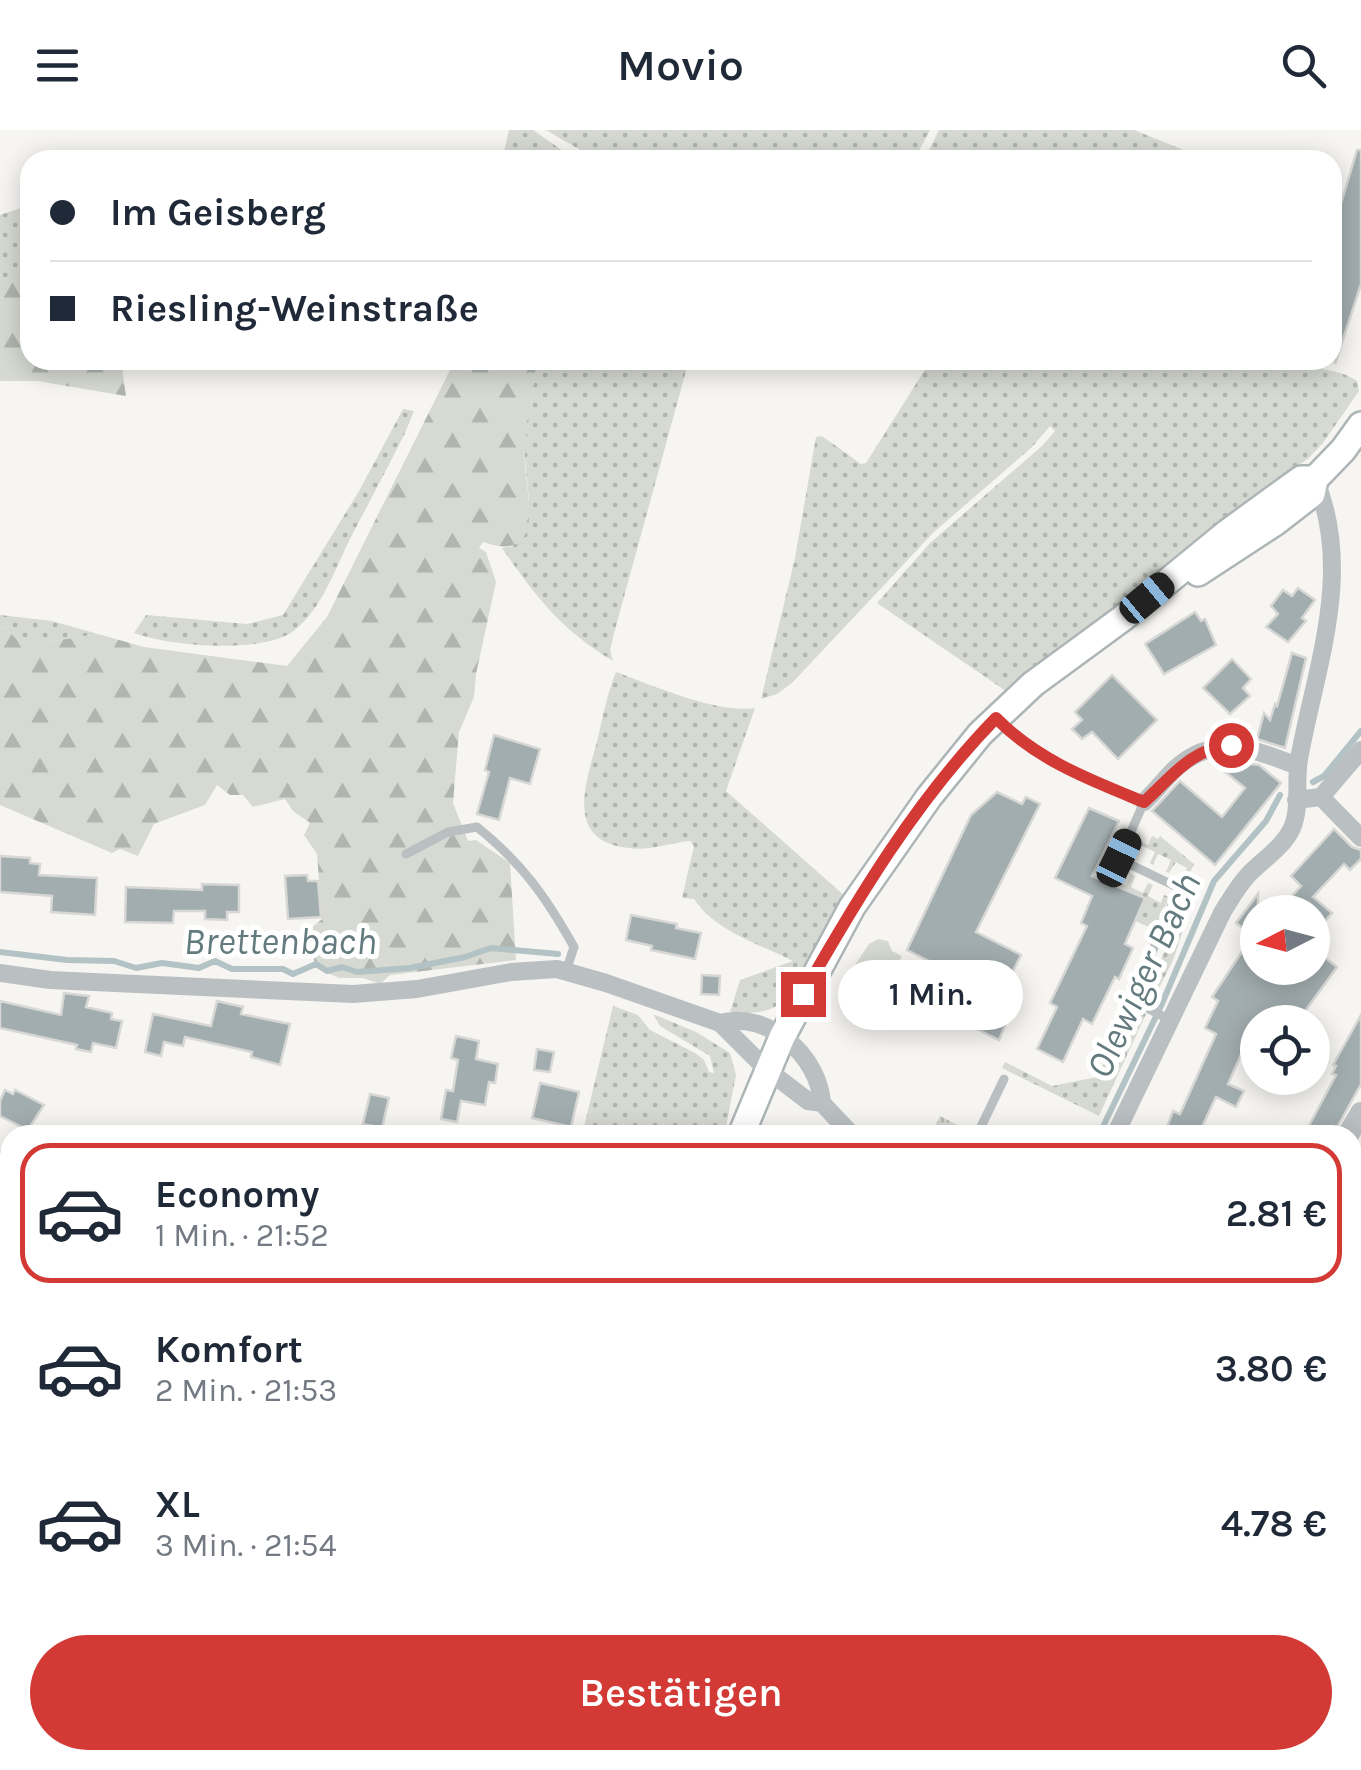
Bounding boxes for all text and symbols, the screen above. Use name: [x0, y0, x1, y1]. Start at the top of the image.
icon: menu: [30, 38, 85, 93]
icon: search: [1276, 38, 1331, 93]
text: Movio: [617, 39, 744, 91]
text: Im Geisberg: [110, 190, 326, 235]
text: Riesling-Weinstraße: [110, 286, 479, 331]
car: [1114, 567, 1180, 629]
route start: [1209, 723, 1254, 768]
car: [1092, 824, 1146, 892]
water label: Olewiger Bach: [1076, 866, 1211, 1085]
north arrow: [1240, 895, 1330, 985]
map controls: [1240, 895, 1330, 1095]
water label: Brettenbach: [183, 919, 377, 964]
callout: 1 Min.: [838, 959, 1023, 1029]
route end: [781, 972, 826, 1017]
text: 1 Min.: [889, 976, 972, 1013]
button: locate: [1240, 1005, 1330, 1095]
icon: car: [35, 1168, 125, 1258]
text: Economy: [155, 1172, 319, 1217]
text: 2.81 €: [1226, 1191, 1327, 1236]
text: 1 Min. · 21:52: [155, 1217, 329, 1254]
icon: car: [35, 1323, 125, 1413]
text: Komfort: [155, 1327, 303, 1372]
text: 3.80 €: [1215, 1346, 1327, 1391]
text: 2 Min. · 21:53: [155, 1372, 337, 1409]
icon: car: [35, 1478, 125, 1568]
text: XL: [155, 1482, 200, 1527]
text: 4.78 €: [1221, 1501, 1327, 1546]
text: 3 Min. · 21:54: [155, 1527, 337, 1564]
button: Bestätigen: [30, 1635, 1332, 1750]

